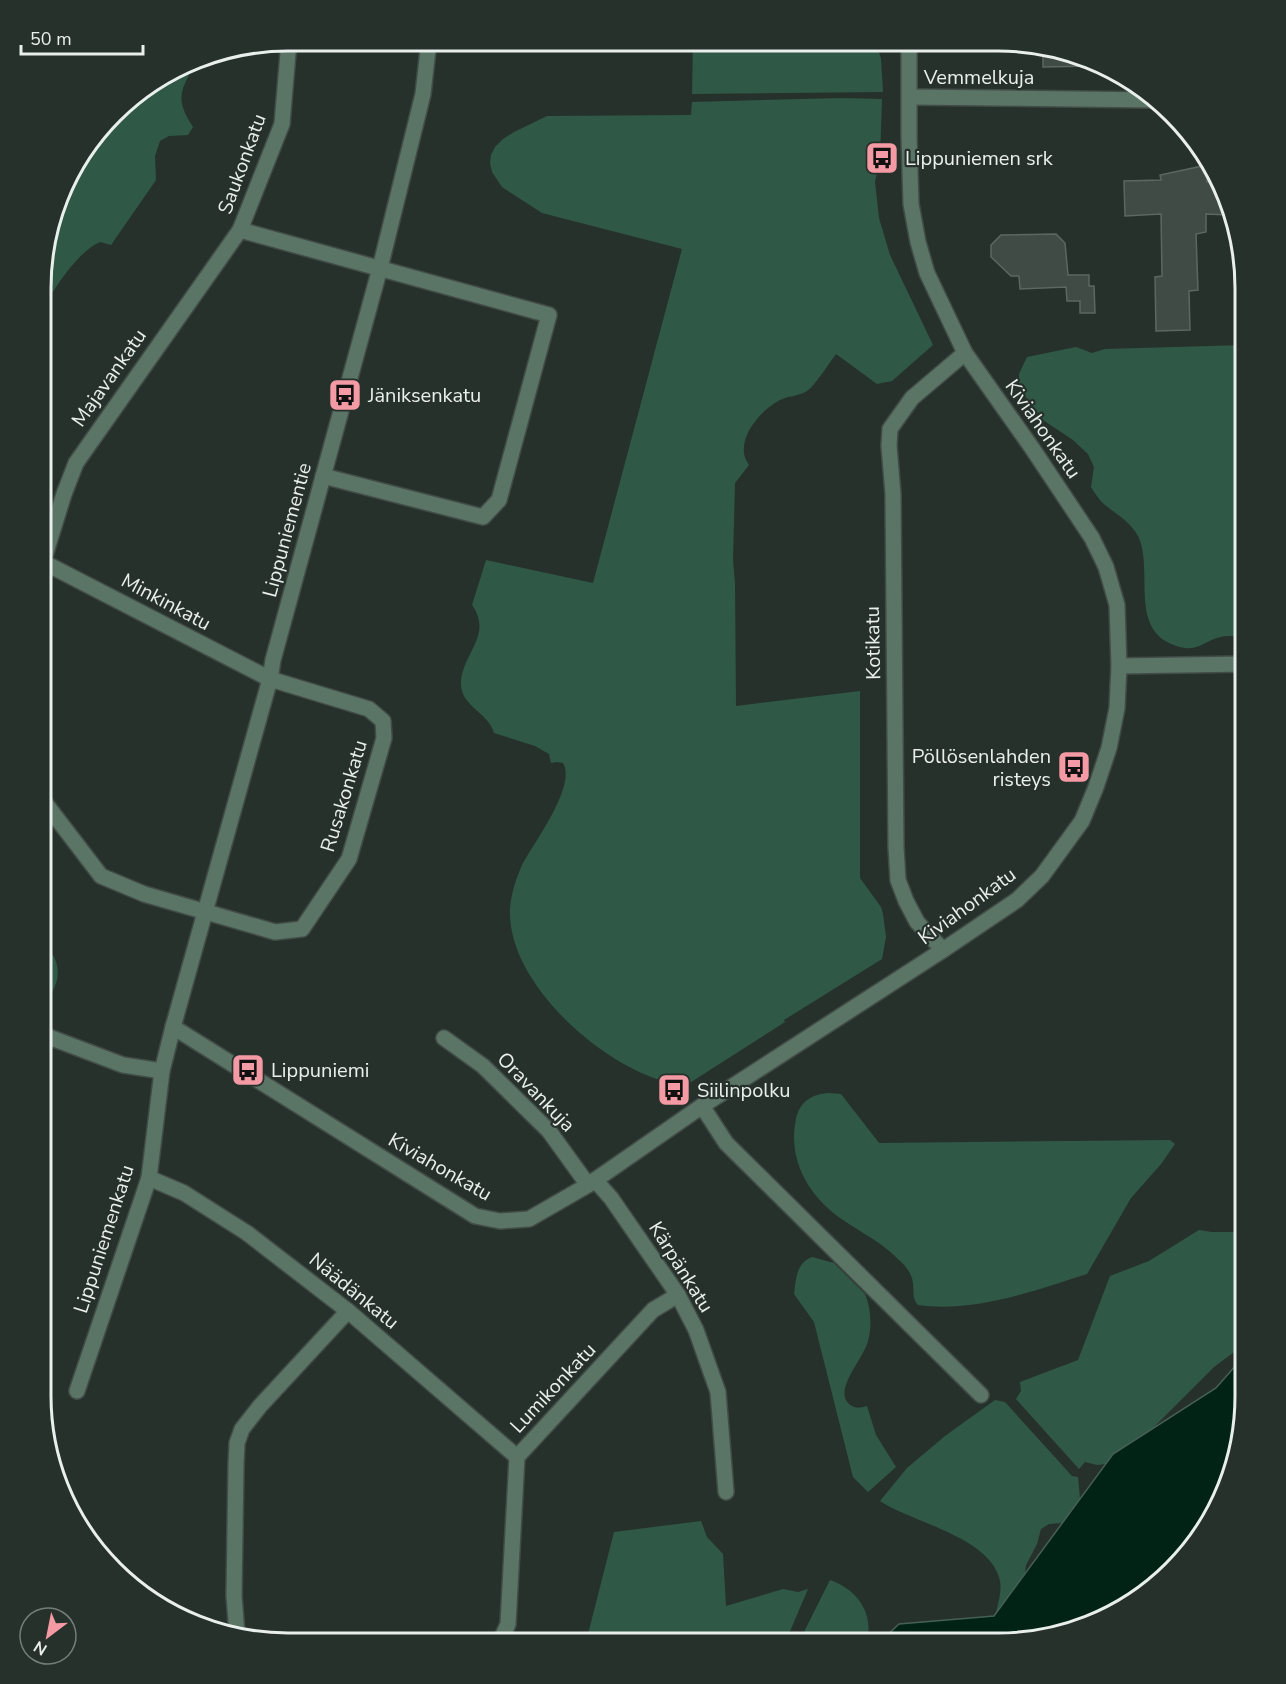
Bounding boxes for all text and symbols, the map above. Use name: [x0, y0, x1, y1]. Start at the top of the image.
scale bar: [21, 18, 142, 56]
text: 50 m: [30, 27, 72, 51]
street label: Vemmelkuja: [923, 64, 1034, 91]
street label: Saukonkatu: [211, 110, 273, 218]
bus stop icon: Lippuniemen srk: [864, 140, 900, 176]
place label: Lippuniemen srk: [905, 145, 1054, 172]
street label: Majavankatu: [65, 324, 153, 432]
street label: Kiviahonkatu: [999, 374, 1087, 484]
bus stop icon: Jäniksenkatu: [327, 377, 363, 413]
place label: Jäniksenkatu: [367, 382, 481, 409]
street label: Lippuniementie: [256, 460, 318, 600]
street label: Minkinkatu: [116, 567, 216, 637]
street label: Kotikatu: [859, 606, 887, 680]
street label: Rusakonkatu: [314, 737, 374, 855]
place label: Pöllösenlahden risteys: [912, 743, 1051, 793]
bus stop icon: Pöllösenlahden risteys: [1056, 749, 1092, 785]
street label: Kiviahonkatu: [912, 861, 1022, 951]
street label: Oravankuja: [491, 1046, 581, 1138]
bus stop icon: Lippuniemi: [230, 1052, 266, 1088]
place label: Lippuniemi: [271, 1057, 369, 1084]
bus stop icon: Siilinpolku: [656, 1072, 692, 1108]
place label: Siilinpolku: [697, 1077, 790, 1104]
street label: Kiviahonkatu: [383, 1126, 497, 1208]
street label: Lippuniemenkatu: [67, 1161, 141, 1317]
street label: Kärpänkatu: [642, 1216, 720, 1318]
street label: Näädänkatu: [303, 1246, 405, 1336]
street label: Lumikonkatu: [504, 1337, 602, 1439]
north arrow: [18, 1606, 78, 1666]
text: N: [30, 1635, 51, 1660]

